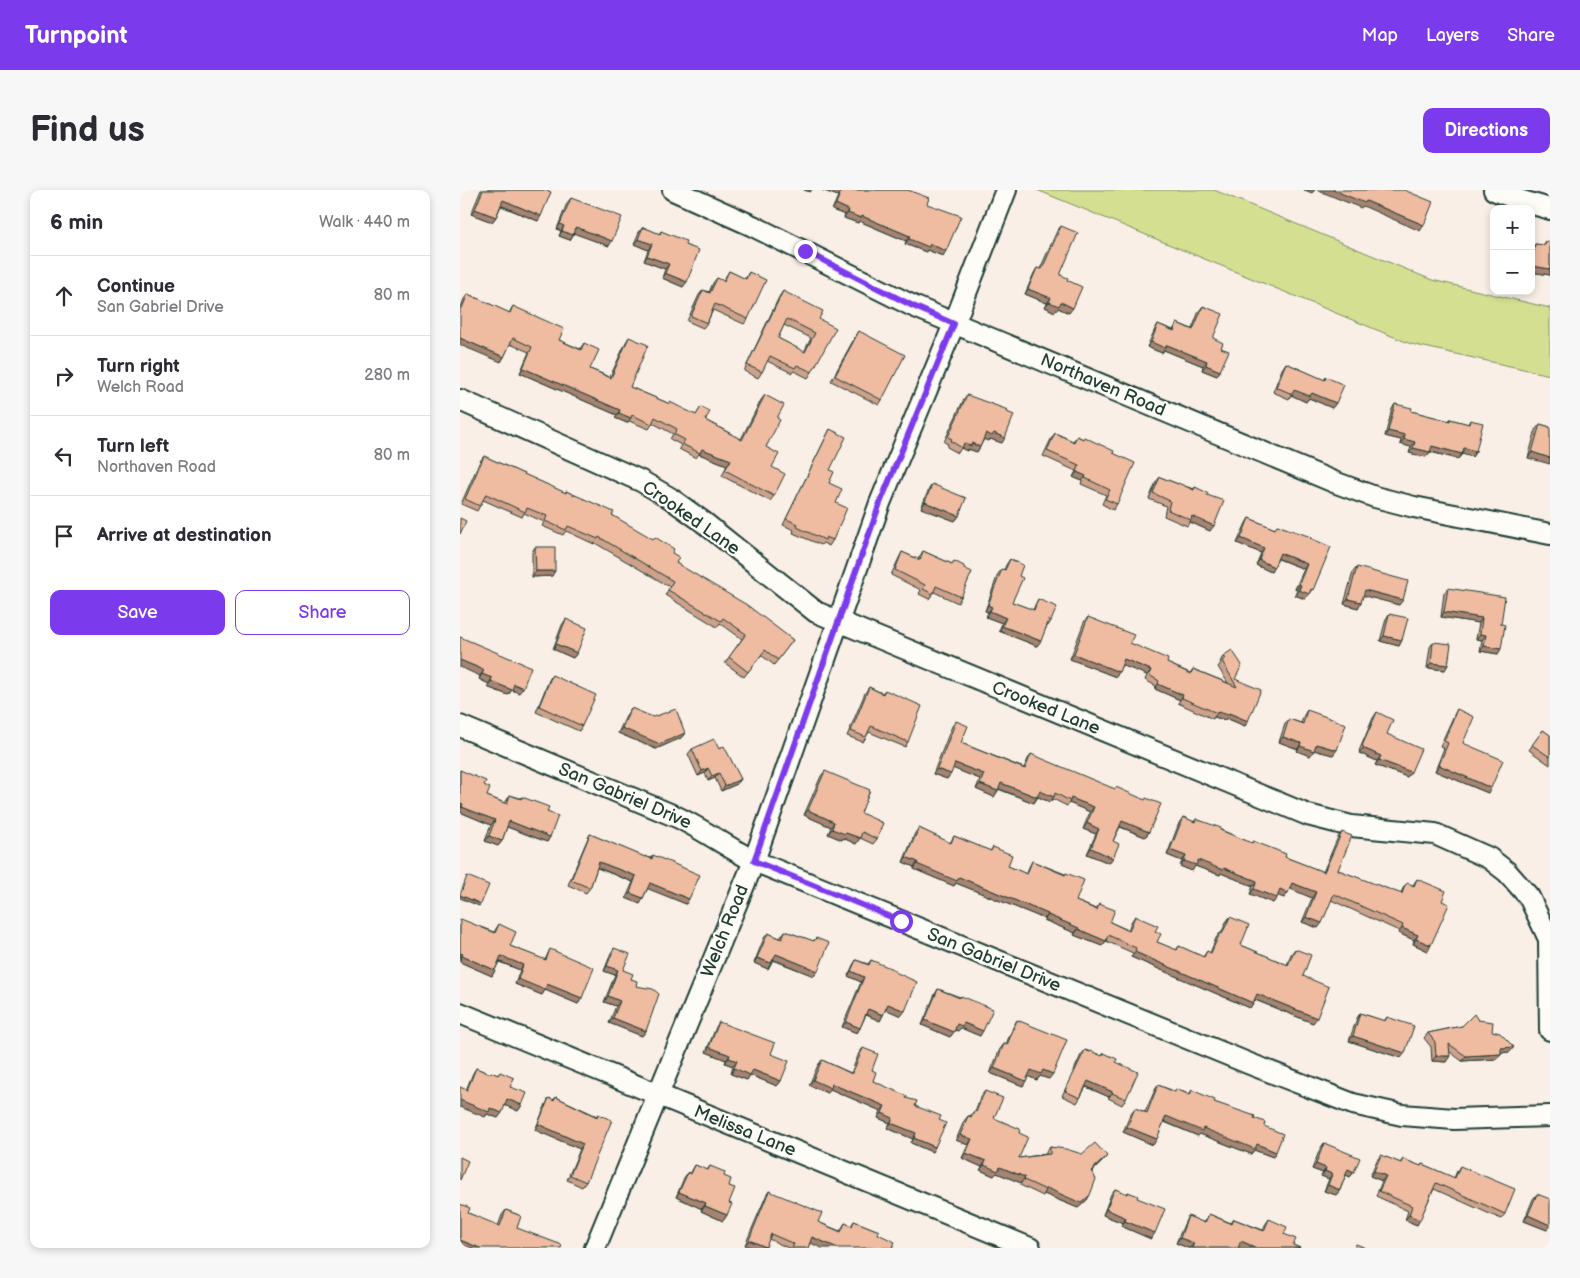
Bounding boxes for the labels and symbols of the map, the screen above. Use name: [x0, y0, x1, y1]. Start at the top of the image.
route end: [794, 240, 817, 263]
street label: Northaven Road: [1037, 349, 1169, 421]
street label: Crooked Lane: [638, 477, 744, 560]
street label: Crooked Lane: [989, 677, 1103, 739]
street label: San Gabriel Drive: [555, 758, 695, 834]
street label: Welch Road: [697, 882, 753, 980]
route start: [890, 910, 913, 933]
street label: San Gabriel Drive: [924, 924, 1064, 997]
street label: Melissa Lane: [691, 1101, 799, 1161]

